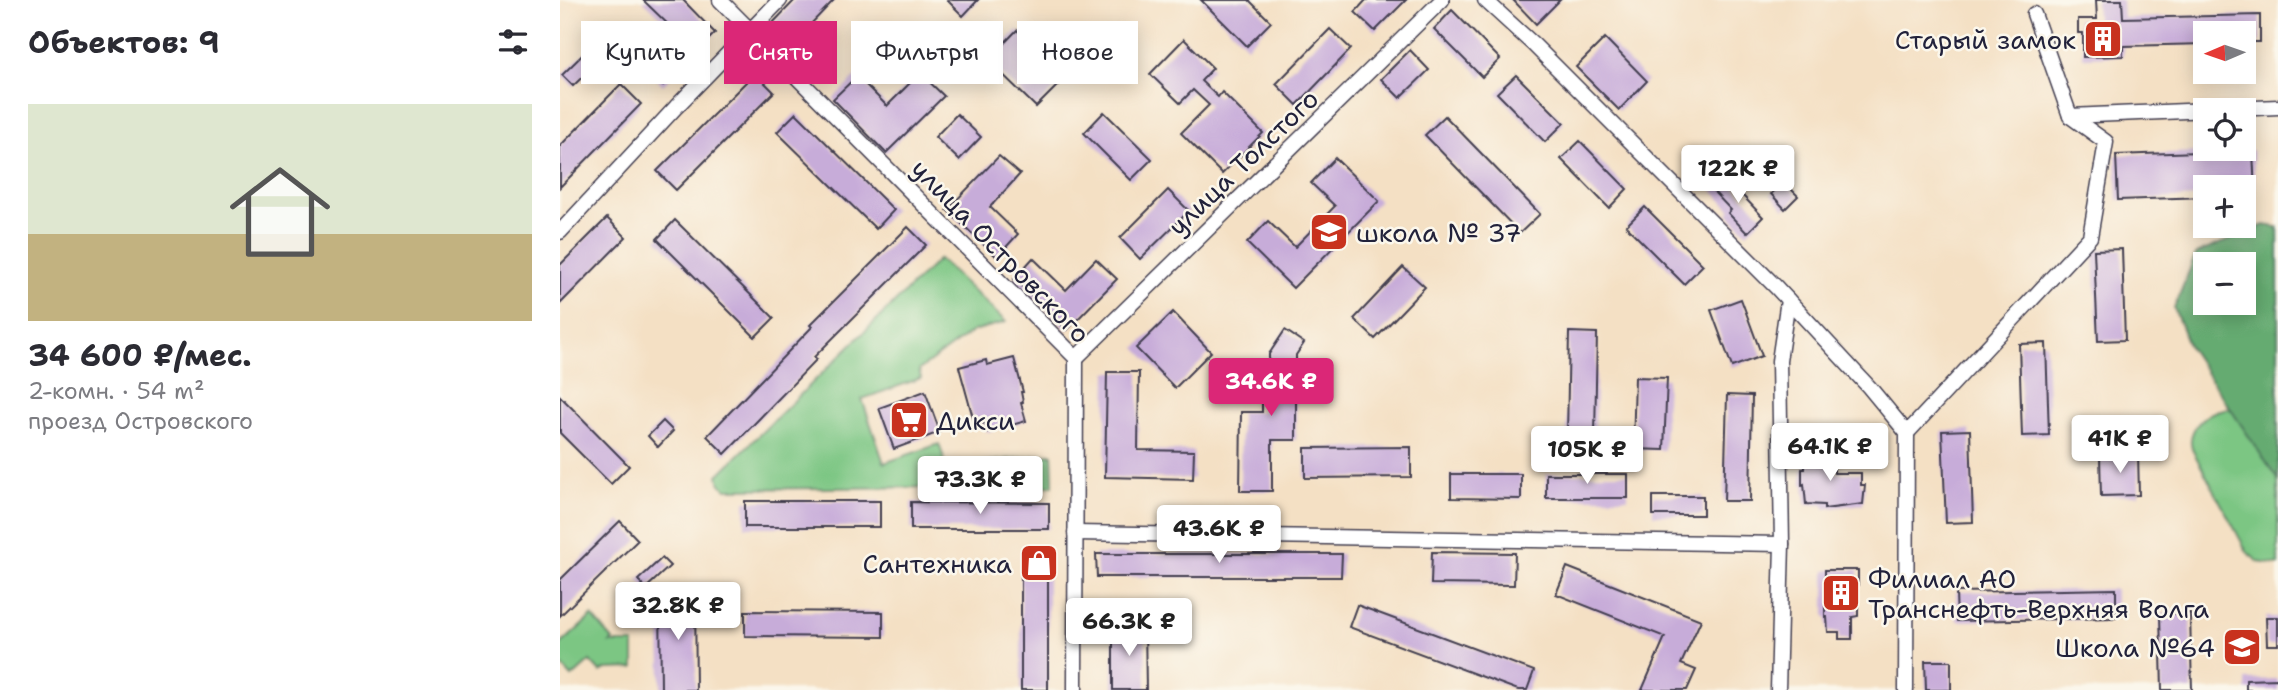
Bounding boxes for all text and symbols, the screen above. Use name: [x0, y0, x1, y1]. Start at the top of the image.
building icon: Старый замок: [2082, 18, 2124, 60]
chip: Купить: [581, 21, 710, 84]
chip: Снять: [724, 21, 837, 84]
chip: Фильтры: [851, 21, 1003, 84]
chip: Новое: [1017, 21, 1138, 84]
north arrow: [2193, 21, 2256, 84]
map controls: [2193, 21, 2256, 315]
text: Объектов: 9: [28, 22, 220, 63]
place label: Старый замок: [1895, 22, 2076, 57]
icon: filters: [494, 23, 532, 61]
street label: улица Толстого: [1160, 81, 1326, 243]
button: locate: [2193, 98, 2256, 161]
pin: 122K ₽: [1681, 146, 1795, 205]
icon: home: [217, 149, 343, 275]
street label: улица Островского: [904, 151, 1098, 351]
text: 122K ₽: [1697, 153, 1779, 183]
button: +: [2193, 175, 2256, 238]
school or university icon: школа № 37: [1308, 211, 1350, 253]
place label: школа № 37: [1356, 215, 1522, 250]
button: −: [2193, 252, 2256, 315]
text: 34 600 ₽/мес.: [28, 335, 252, 376]
pin: 34.6K ₽: [1206, 358, 1336, 418]
text: 34.6K ₽: [1225, 366, 1317, 396]
text: 2-комн. · 54 m²: [28, 376, 205, 406]
supermarket icon: Дикси: [888, 399, 930, 441]
place label: Дикси: [936, 403, 1015, 438]
text: проезд Островского: [28, 406, 253, 436]
pin: 41K ₽: [2071, 416, 2169, 475]
text: 41K ₽: [2088, 423, 2152, 453]
pin: 64.1K ₽: [1765, 424, 1895, 483]
pin: 105K ₽: [1530, 426, 1644, 486]
text: 64.1K ₽: [1787, 431, 1873, 461]
text: 105K ₽: [1547, 434, 1627, 464]
pin: 73.3K ₽: [915, 456, 1045, 516]
text: 73.3K ₽: [934, 464, 1026, 494]
pin: 43.6K ₽: [1154, 505, 1284, 565]
text: 43.6K ₽: [1173, 513, 1265, 543]
shop icon: Сантехника: [1018, 542, 1060, 584]
place label: Сантехника: [862, 546, 1012, 581]
place label: Филиал АО Транснефть-Верхняя Волга: [1868, 561, 2209, 626]
building icon: Филиал АО Транснефть-Верхняя Волга: [1820, 572, 1862, 614]
pin: 32.8K ₽: [613, 582, 743, 642]
text: 32.8K ₽: [631, 590, 725, 620]
pin: 66.3K ₽: [1064, 598, 1194, 658]
text: 66.3K ₽: [1082, 606, 1176, 636]
school or university icon: Школа №64: [2221, 626, 2263, 668]
place label: Школа №64: [2055, 630, 2215, 665]

